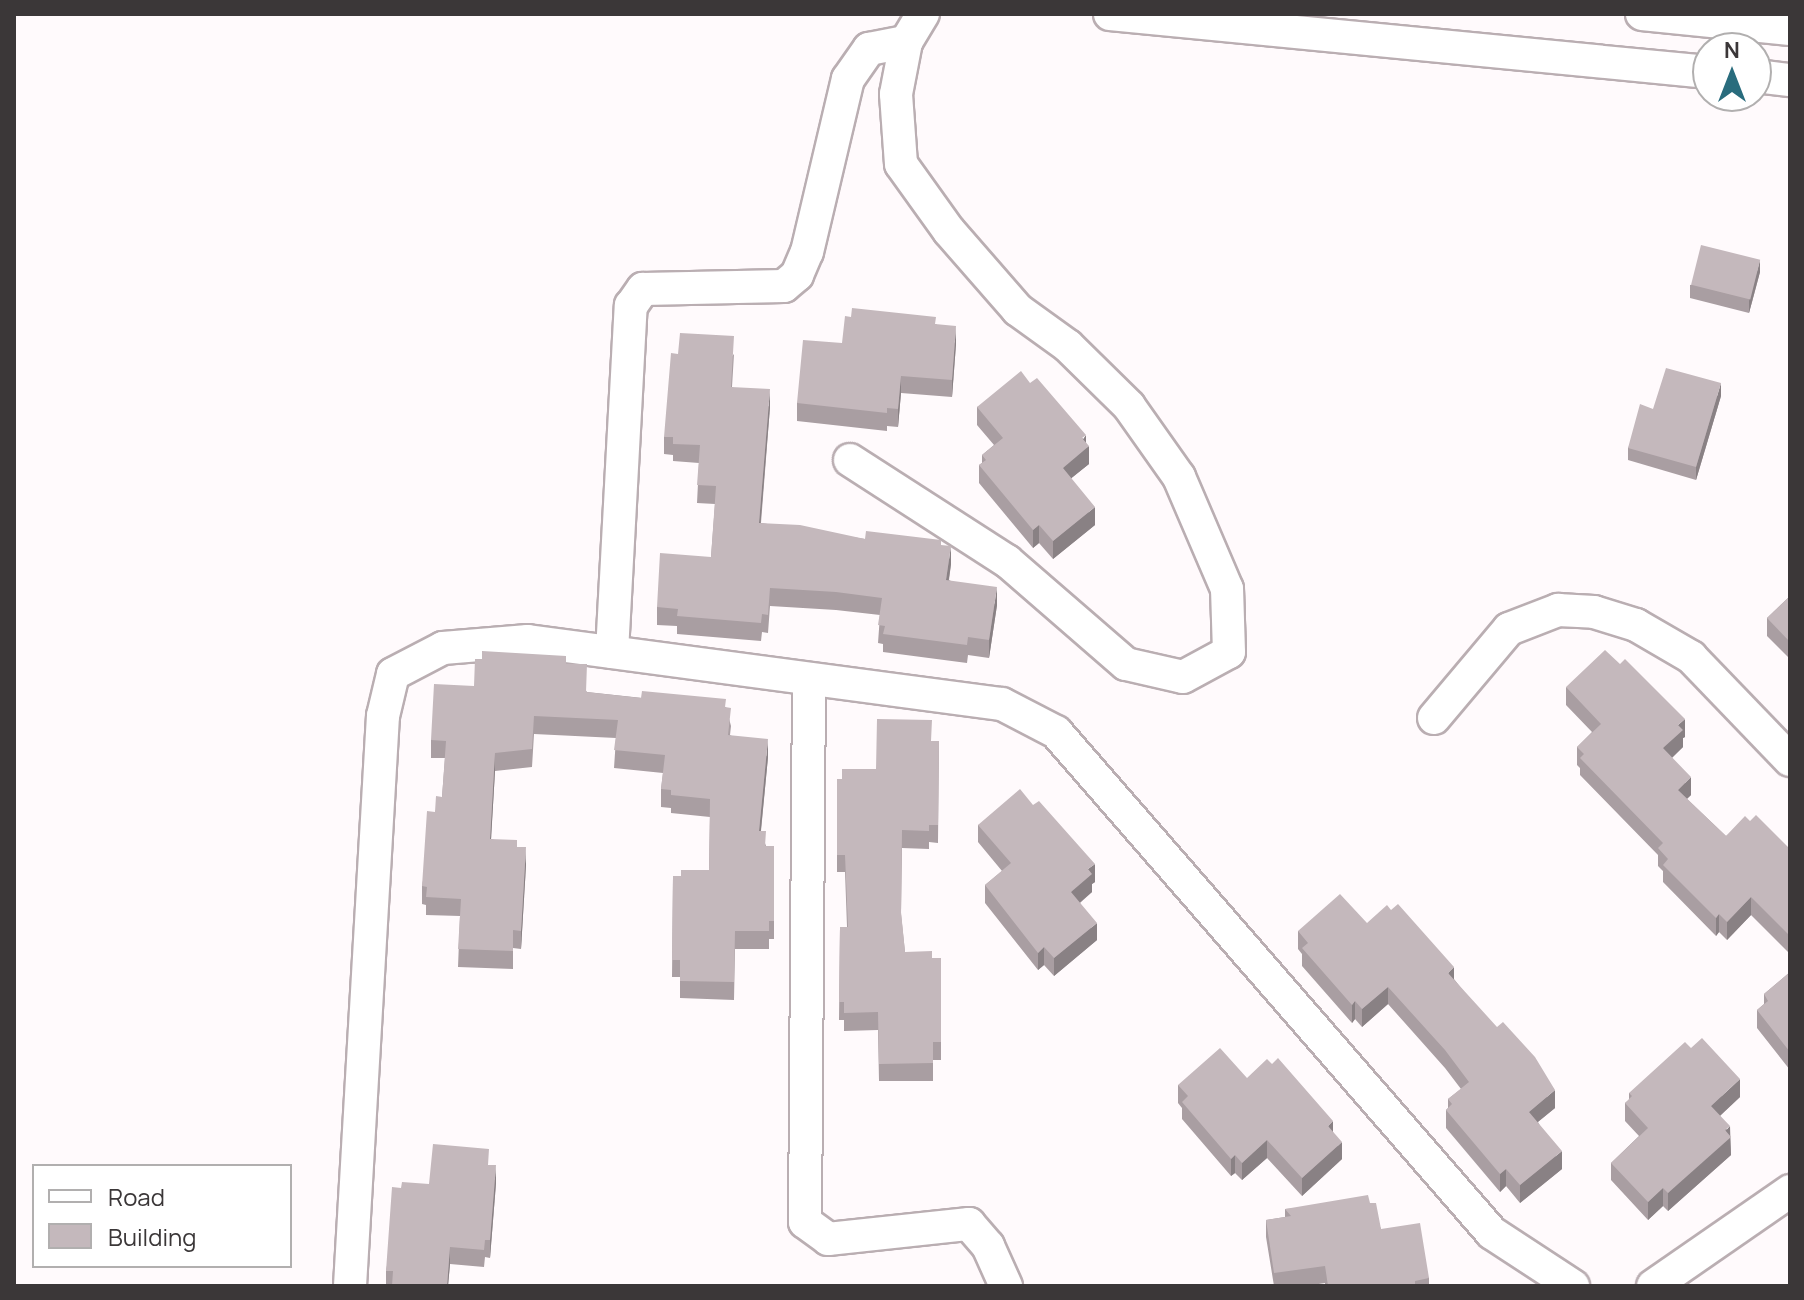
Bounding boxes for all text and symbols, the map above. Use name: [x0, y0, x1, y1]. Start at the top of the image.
north arrow: [1692, 32, 1772, 112]
text: N: [1724, 35, 1740, 65]
legend: [32, 1164, 292, 1268]
text: Road: [108, 1180, 165, 1213]
text: Building: [108, 1220, 196, 1253]

